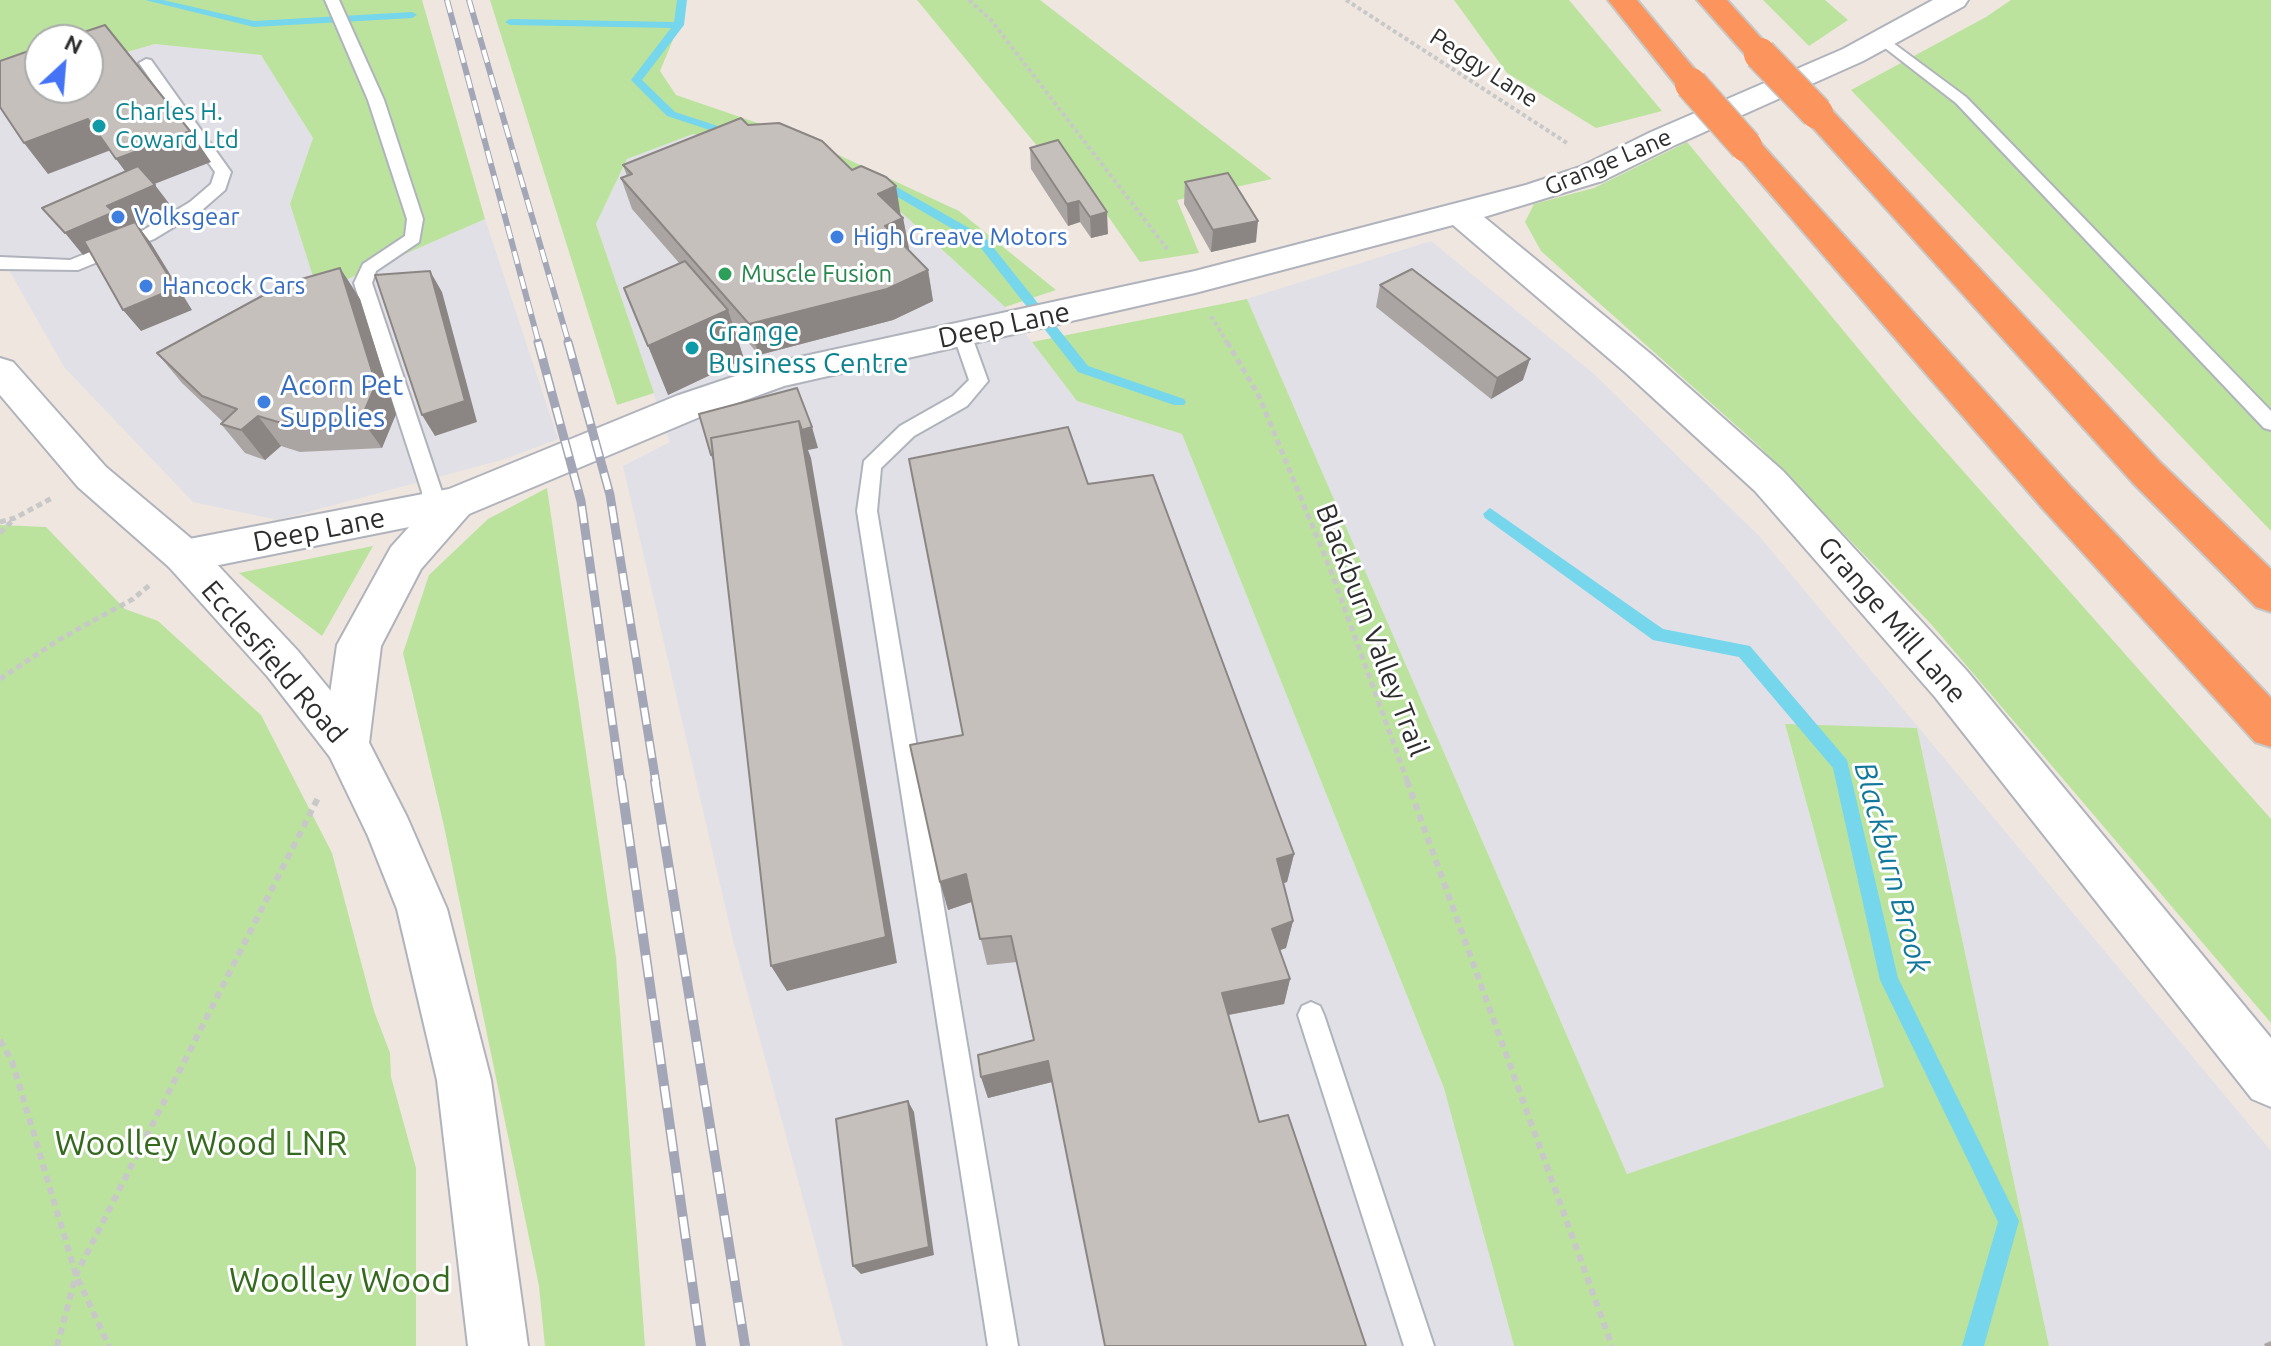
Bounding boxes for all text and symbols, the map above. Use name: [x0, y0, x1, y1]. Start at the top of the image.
street label: Peggy Lane: [1424, 22, 1544, 114]
north arrow: [24, 24, 104, 104]
text: N: [61, 29, 87, 59]
place label: Charles H. Coward Ltd: [115, 98, 239, 154]
marker: Charles H. Coward Ltd: [90, 117, 108, 135]
street label: Grange Lane: [1540, 122, 1676, 202]
place label: Volksgear: [134, 203, 240, 231]
marker: Volksgear: [109, 208, 127, 226]
place label: High Greave Motors: [853, 223, 1067, 251]
marker: High Greave Motors: [828, 228, 846, 246]
place label: Muscle Fusion: [741, 260, 892, 288]
marker: Muscle Fusion: [716, 265, 734, 283]
place label: Hancock Cars: [162, 272, 305, 300]
marker: Hancock Cars: [137, 277, 155, 295]
street label: Deep Lane: [935, 295, 1073, 355]
place label: Grange Business Centre: [708, 315, 909, 381]
marker: Grange Business Centre: [683, 339, 701, 357]
place label: Acorn Pet Supplies: [280, 369, 403, 435]
marker: Acorn Pet Supplies: [255, 393, 273, 411]
street label: Blackburn Valley Trail: [1308, 499, 1436, 761]
street label: Deep Lane: [250, 501, 388, 559]
street label: Grange Mill Lane: [1810, 530, 1974, 710]
street label: Ecclesfield Road: [194, 574, 354, 750]
water label: Blackburn Brook: [1846, 758, 1938, 978]
park label: Woolley Wood LNR: [55, 1124, 347, 1164]
park label: Woolley Wood: [229, 1261, 451, 1301]

